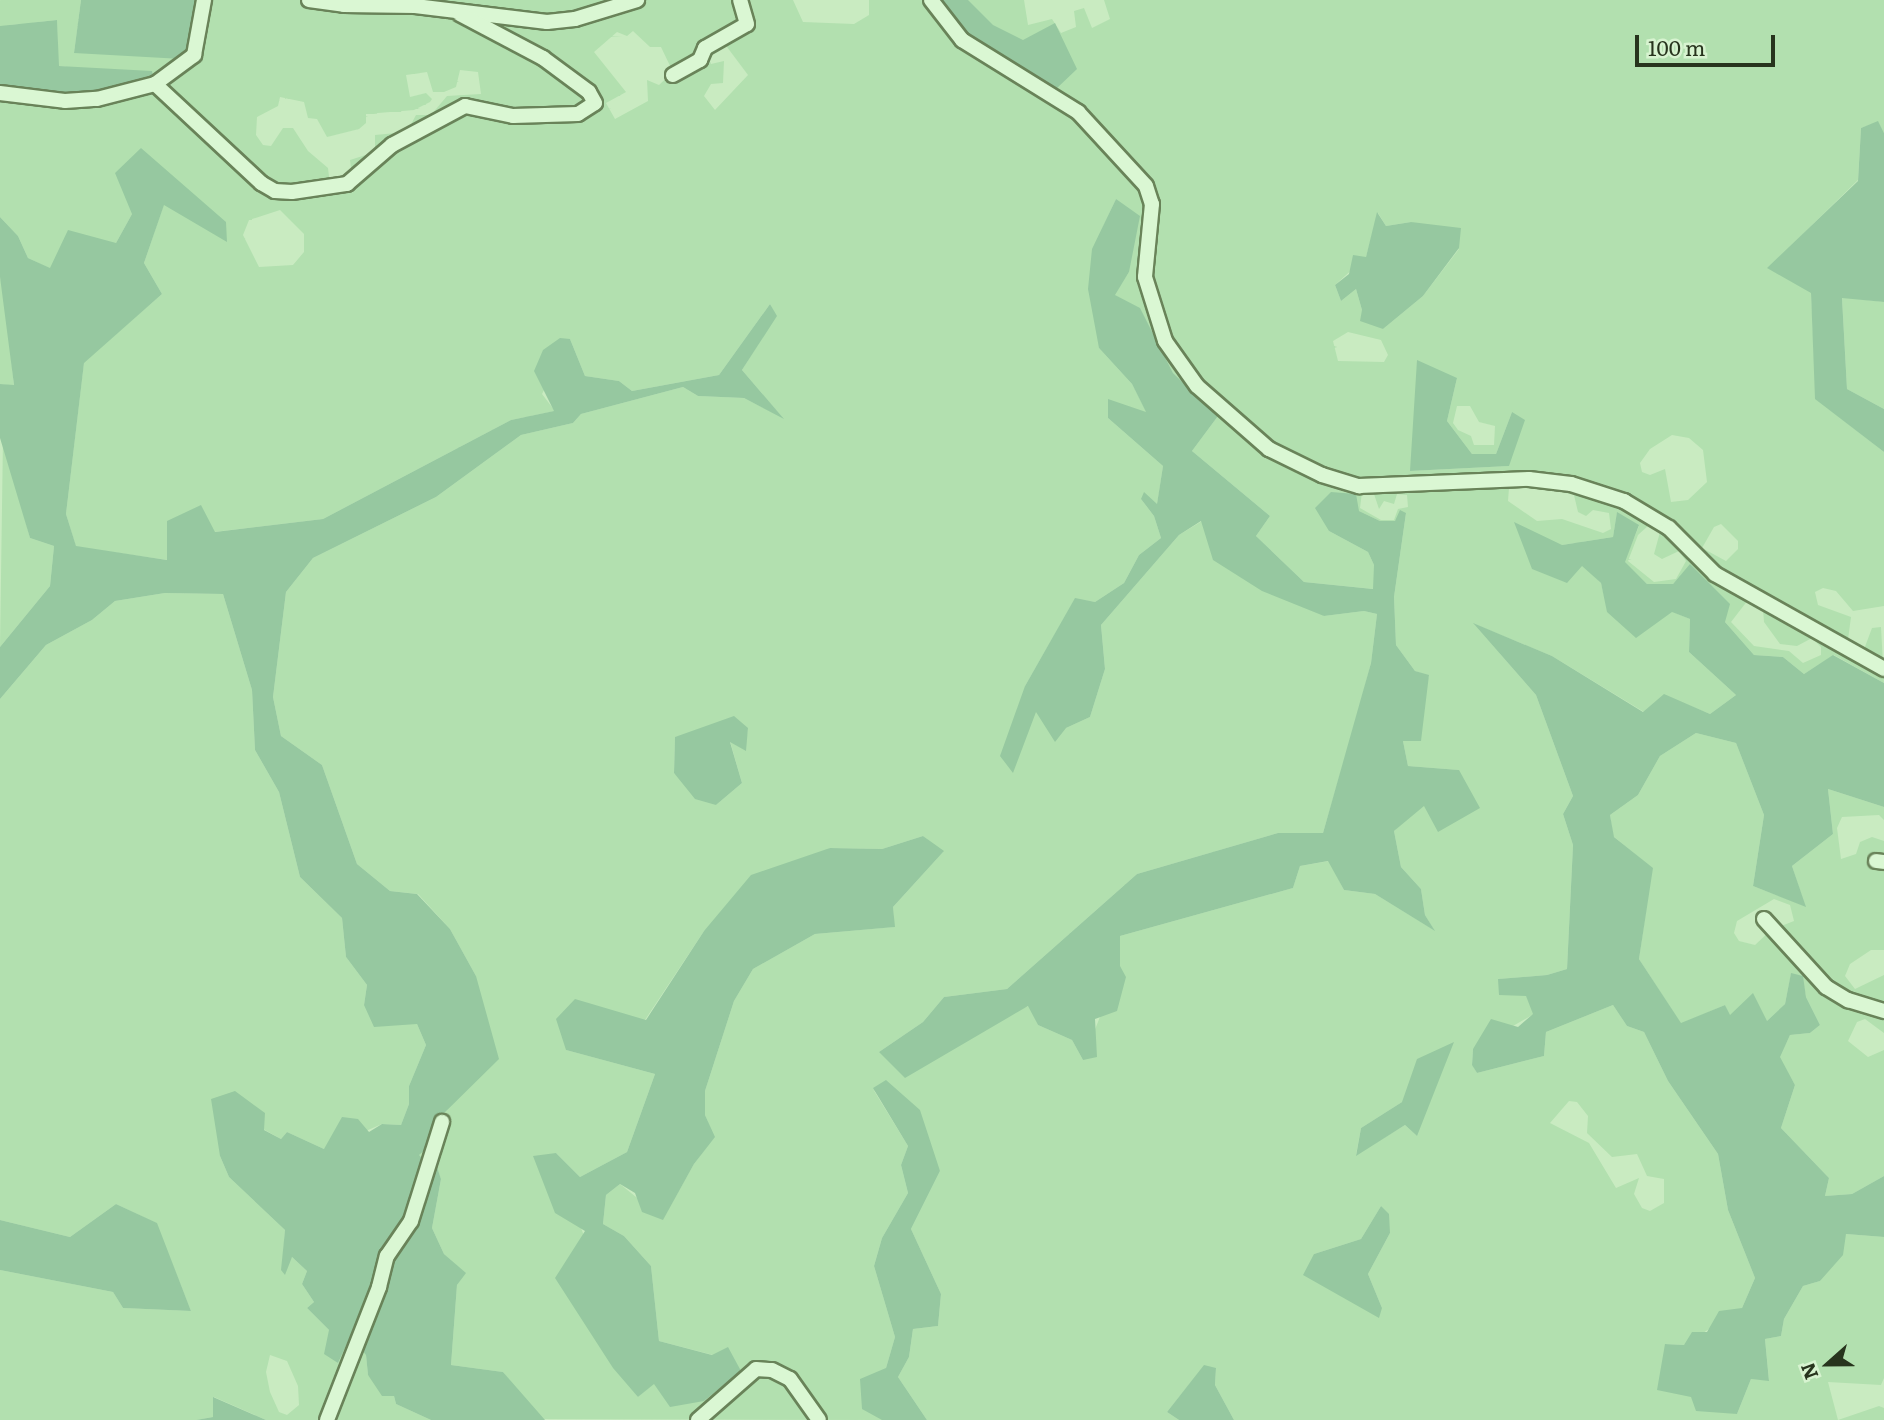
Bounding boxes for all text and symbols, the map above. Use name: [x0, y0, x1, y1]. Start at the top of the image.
scale bar: [1639, 21, 1779, 65]
text: 100 m: [1648, 31, 1705, 62]
north arrow: [1793, 1329, 1863, 1399]
text: N: [1792, 1359, 1824, 1384]

